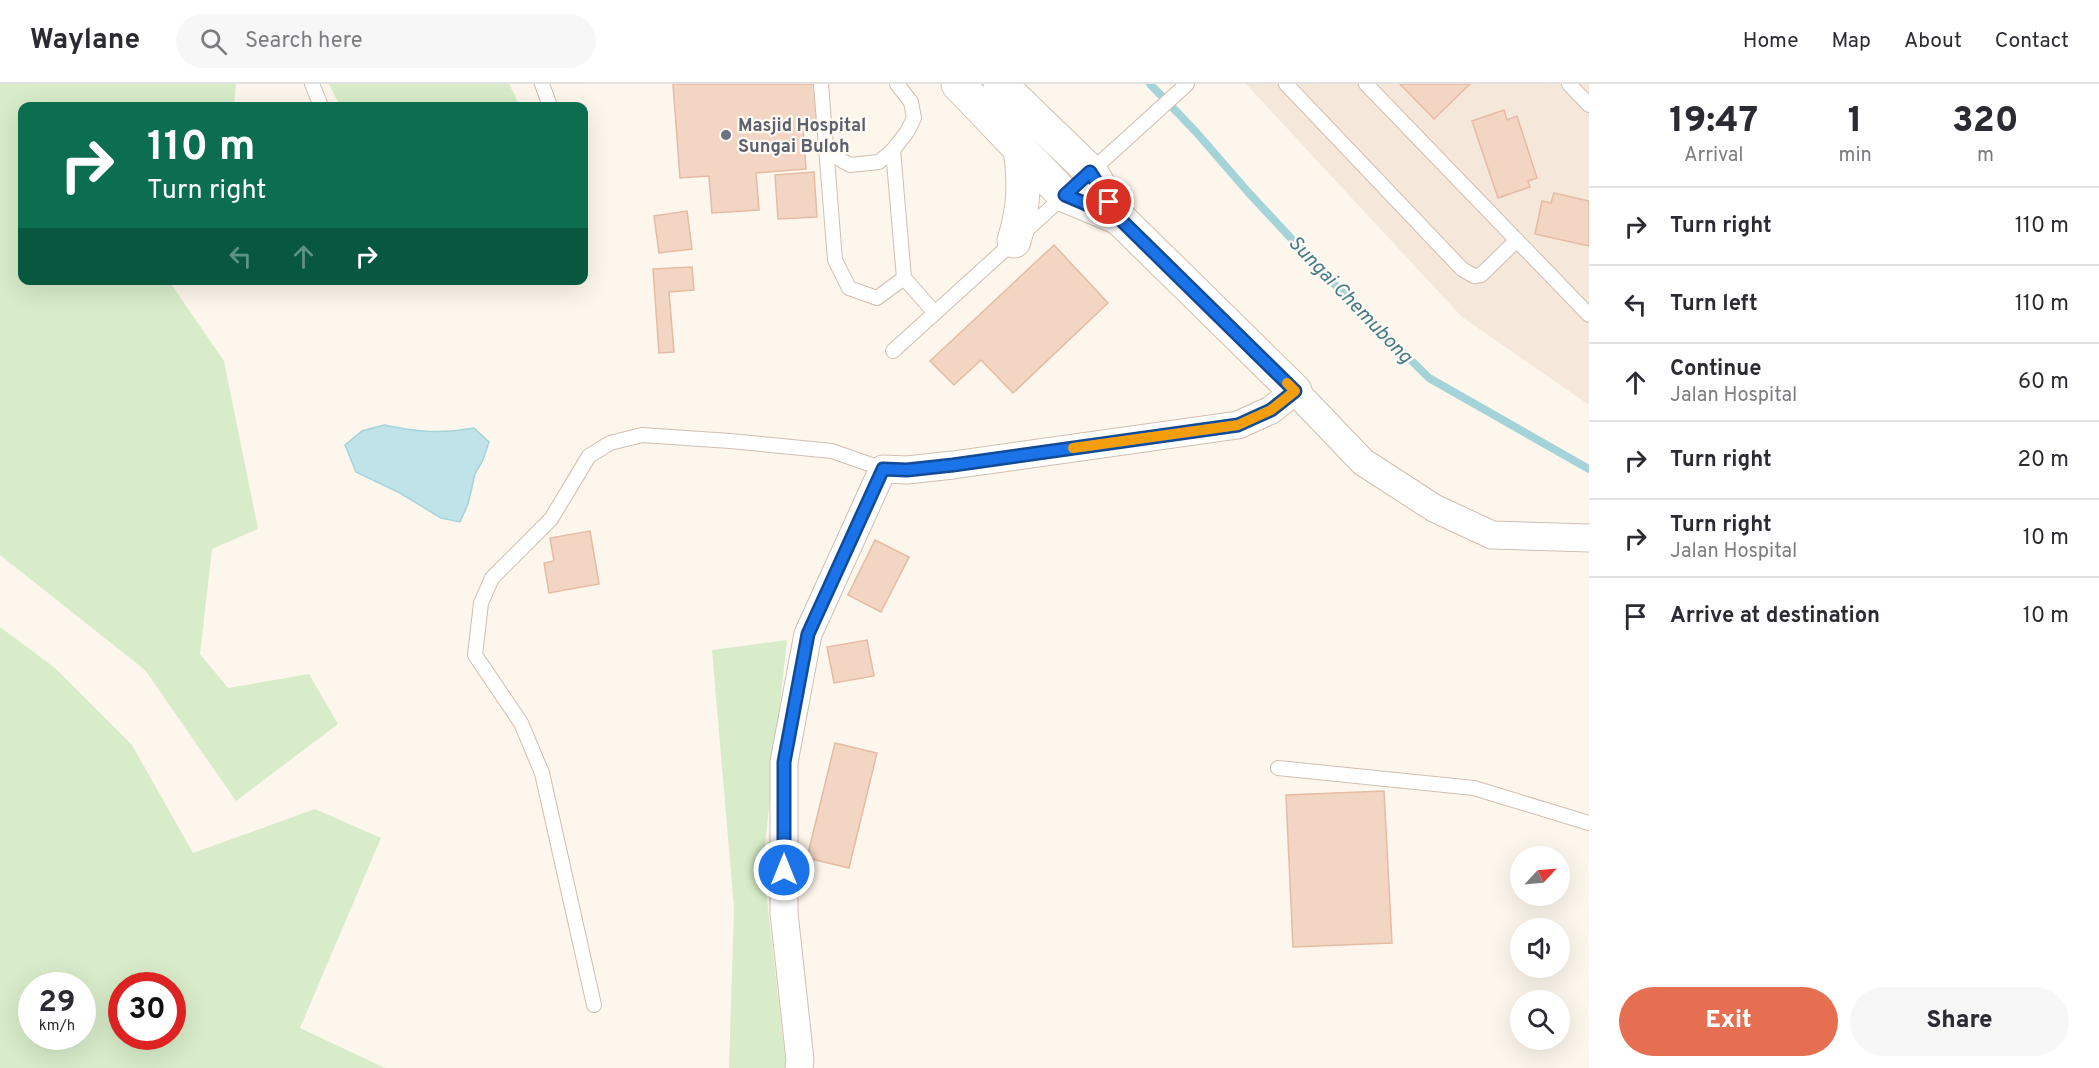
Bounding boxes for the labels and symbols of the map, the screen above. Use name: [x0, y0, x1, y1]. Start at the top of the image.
place label: Masjid Hospital Sungai Buloh: [738, 115, 866, 159]
marker: Masjid Hospital Sungai Buloh: [719, 128, 733, 142]
pin: [1083, 176, 1134, 227]
water label: Sungai Chemubong: [1282, 231, 1418, 371]
position arrow: [752, 838, 816, 902]
north arrow: [1510, 846, 1570, 906]
speed limit sign: 30: [108, 972, 186, 1050]

